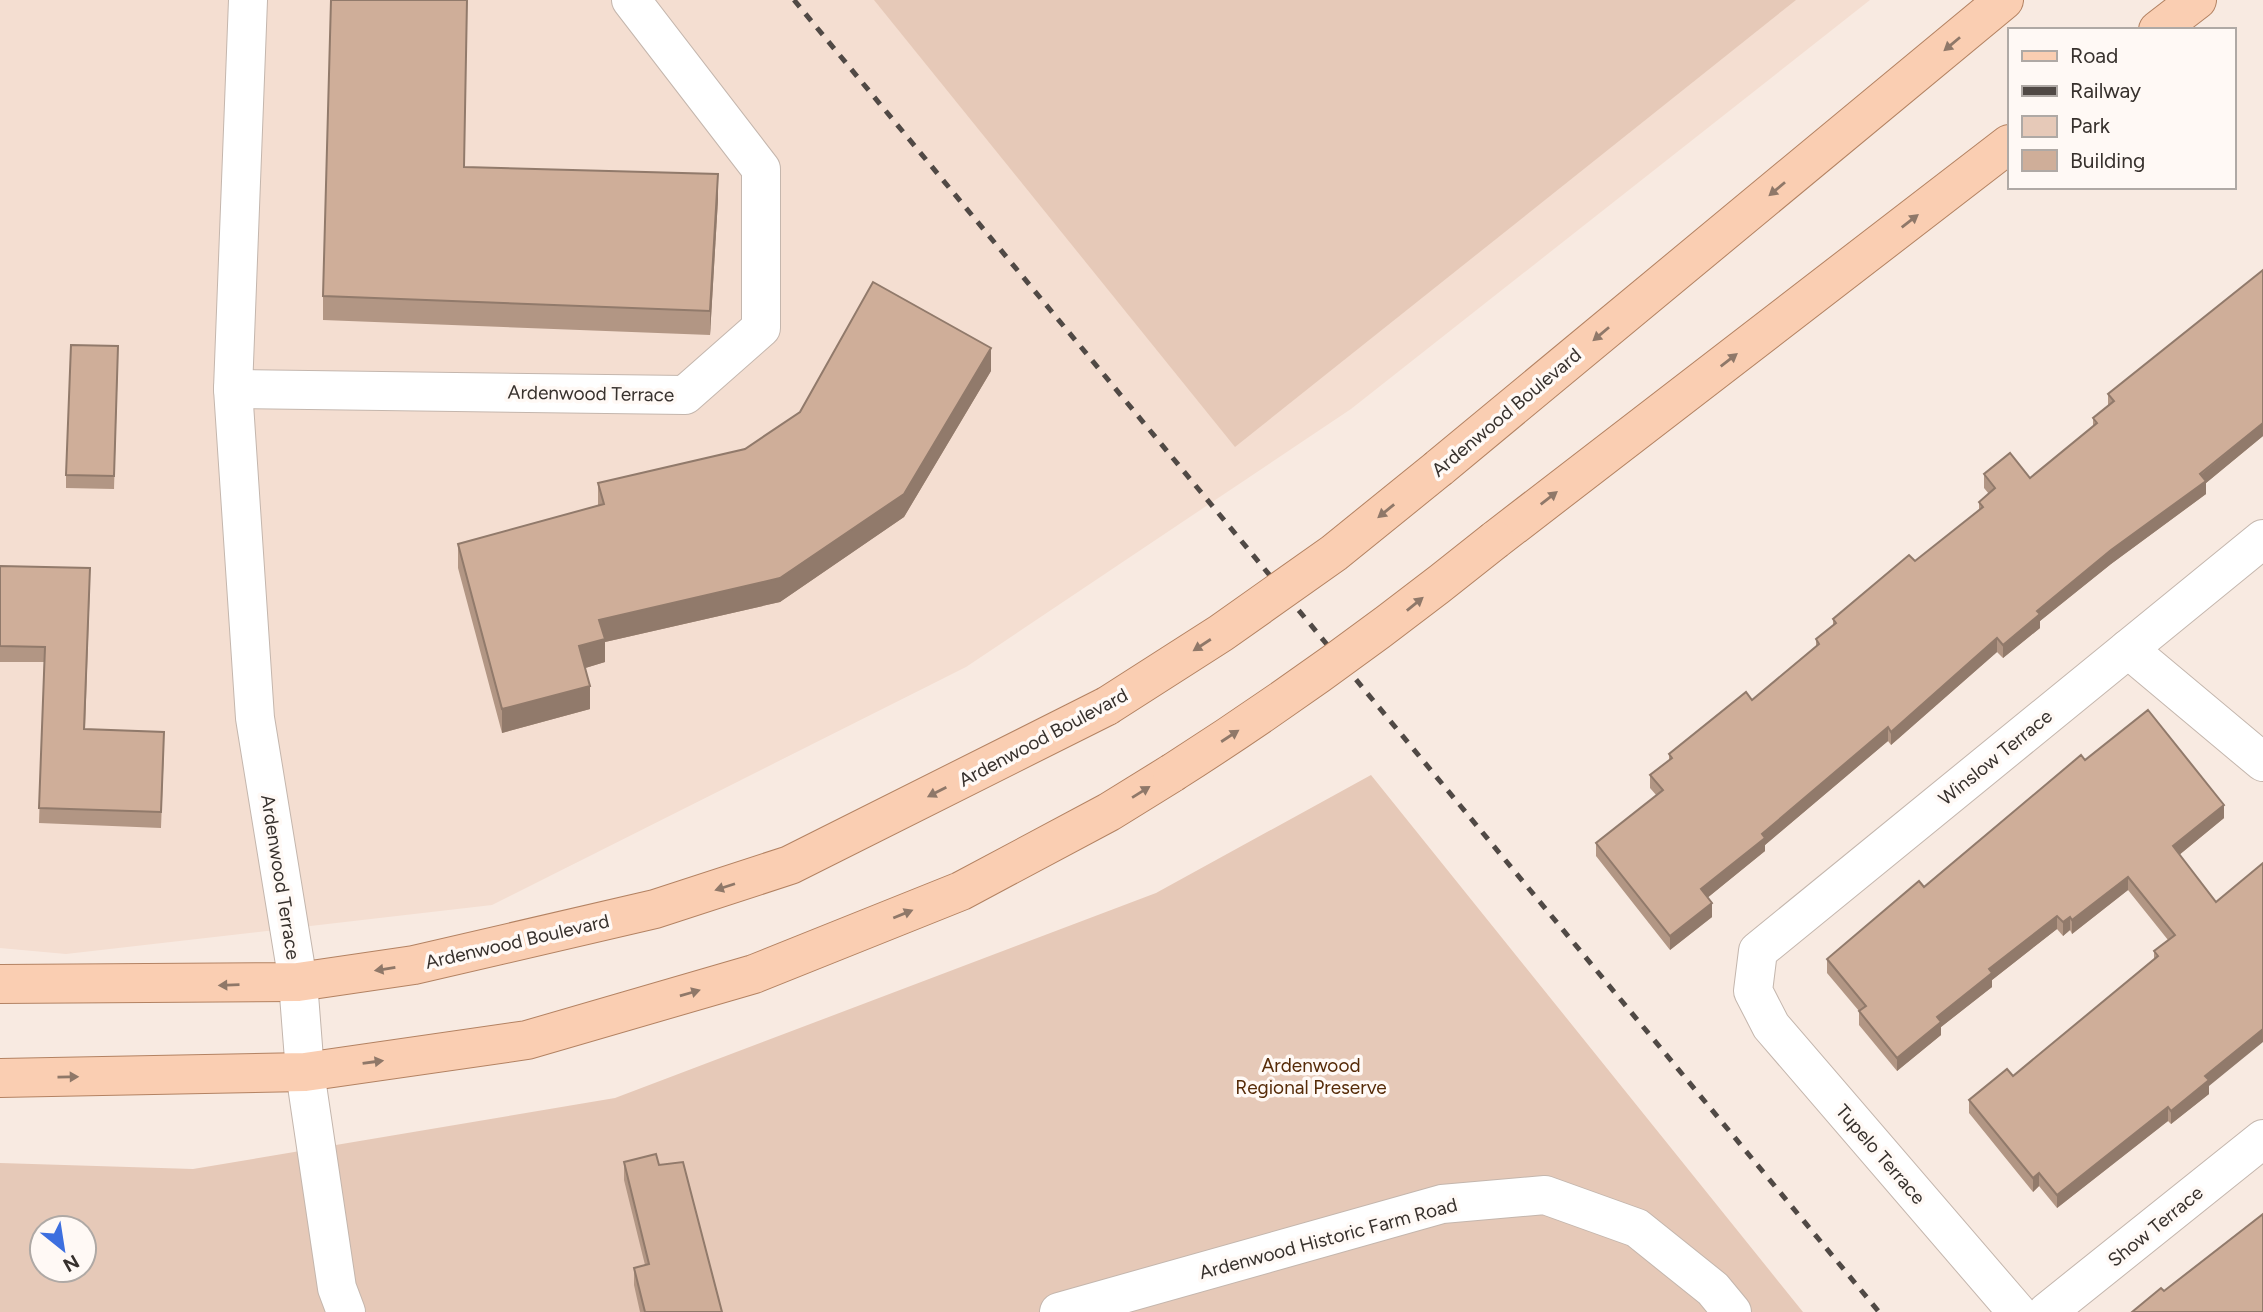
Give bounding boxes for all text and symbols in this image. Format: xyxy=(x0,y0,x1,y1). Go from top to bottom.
legend xyxy=(2008,28,2235,189)
one-way arrow xyxy=(1943,36,1961,51)
text: Road xyxy=(2070,43,2118,68)
text: Railway xyxy=(2070,78,2141,103)
text: Park xyxy=(2070,113,2111,138)
text: Building xyxy=(2070,148,2145,173)
one-way arrow xyxy=(1768,181,1786,196)
one-way arrow xyxy=(1900,213,1918,228)
one-way arrow xyxy=(1593,326,1611,341)
street label: Ardenwood Boulevard xyxy=(1427,343,1586,482)
one-way arrow xyxy=(1720,352,1738,367)
street label: Ardenwood Terrace xyxy=(507,381,675,406)
one-way arrow xyxy=(1540,492,1558,506)
one-way arrow xyxy=(1377,503,1394,518)
one-way arrow xyxy=(1406,598,1424,612)
one-way arrow xyxy=(1193,638,1212,651)
street label: Ardenwood Boulevard xyxy=(955,683,1132,792)
street label: Winslow Terrace xyxy=(1934,705,2057,810)
one-way arrow xyxy=(1220,730,1239,743)
one-way arrow xyxy=(927,786,947,797)
one-way arrow xyxy=(1131,786,1150,799)
street label: Ardenwood Terrace xyxy=(256,793,305,961)
one-way arrow xyxy=(714,882,735,892)
street label: Ardenwood Boulevard xyxy=(423,909,611,974)
one-way arrow xyxy=(893,909,914,920)
one-way arrow xyxy=(374,964,396,975)
one-way arrow xyxy=(218,979,240,990)
one-way arrow xyxy=(679,987,701,998)
park label: Ardenwood Regional Preserve xyxy=(1235,1054,1387,1099)
one-way arrow xyxy=(362,1056,384,1067)
one-way arrow xyxy=(57,1071,79,1083)
street label: Tupelo Terrace xyxy=(1831,1100,1930,1209)
street label: Show Terrace xyxy=(2103,1181,2207,1272)
street label: Ardenwood Historic Farm Road xyxy=(1197,1193,1460,1284)
north arrow xyxy=(28,1214,98,1284)
text: N xyxy=(59,1250,83,1277)

